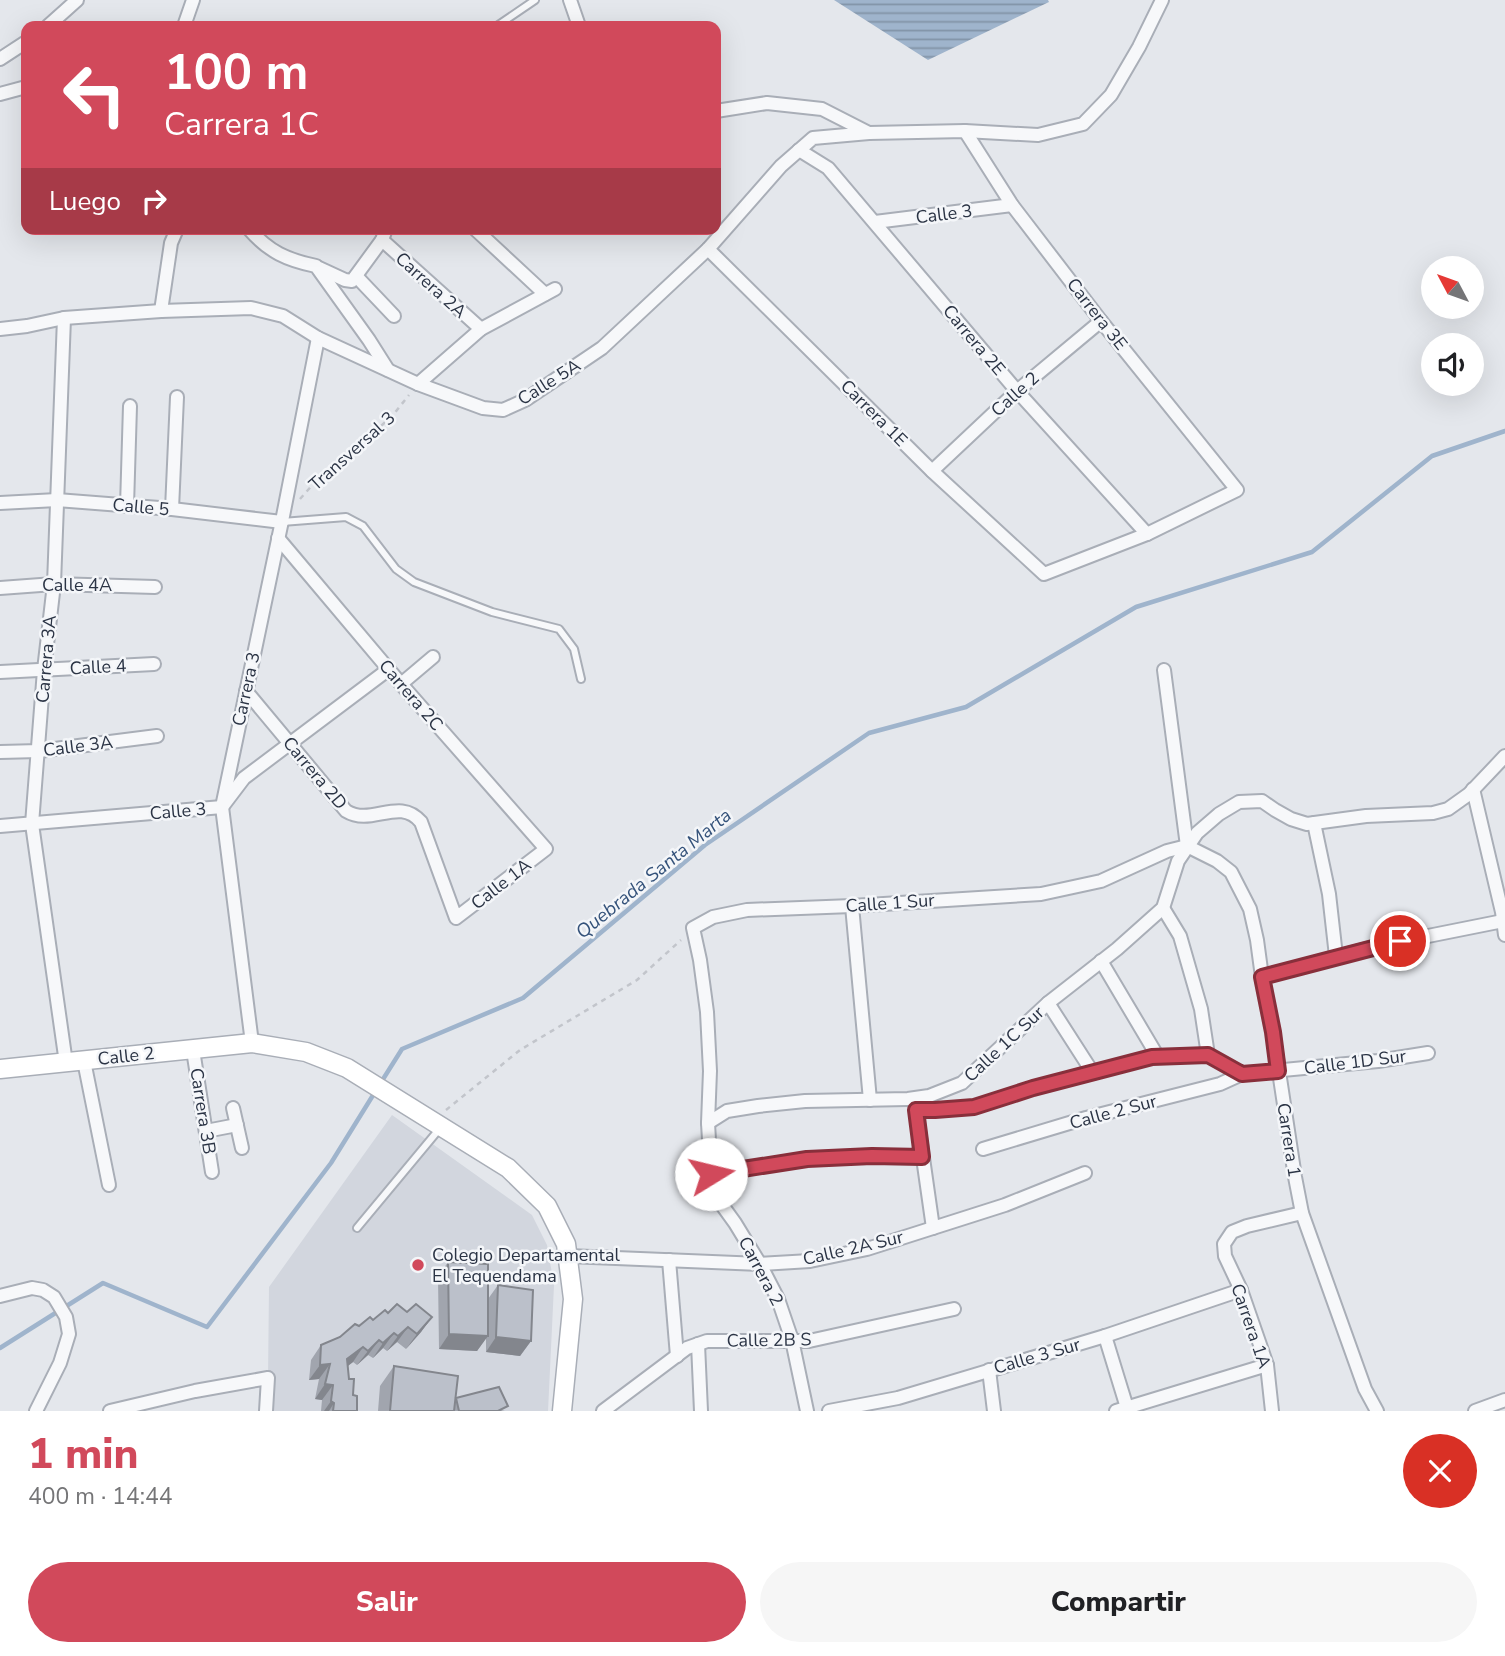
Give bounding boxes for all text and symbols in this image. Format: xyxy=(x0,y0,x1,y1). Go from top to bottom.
text: 100 m xyxy=(164,39,308,106)
icon: left xyxy=(49,49,140,140)
text: Carrera 1C xyxy=(164,103,319,146)
icon: right xyxy=(135,182,173,220)
text: Luego xyxy=(49,184,121,219)
street label: Calle 3 xyxy=(914,199,974,229)
street label: Carrera 2A xyxy=(390,247,472,323)
north arrow xyxy=(1421,256,1484,318)
map controls xyxy=(1421,256,1484,396)
street label: Carrera 3E xyxy=(1061,273,1133,355)
street label: Carrera 2E xyxy=(937,300,1011,380)
button: sound xyxy=(1421,333,1484,396)
street label: Calle 5A xyxy=(513,353,585,411)
street label: Calle 2 xyxy=(986,366,1044,422)
street label: Carrera 1E xyxy=(835,374,913,452)
street label: Transversal 3 xyxy=(304,406,400,496)
street label: Calle 5 xyxy=(112,493,170,521)
street label: Calle 4A xyxy=(42,573,112,597)
street label: Carrera 3A xyxy=(30,614,62,704)
street label: Carrera 3 xyxy=(226,650,266,728)
street label: Calle 4 xyxy=(69,654,127,680)
street label: Carrera 2C xyxy=(373,654,449,736)
street label: Calle 3A xyxy=(42,730,114,762)
street label: Carrera 2D xyxy=(277,731,353,815)
street label: Calle 3 xyxy=(149,797,207,825)
water label: Quebrada Santa Marta xyxy=(570,803,737,945)
street label: Calle 1A xyxy=(466,853,536,915)
street label: Calle 1 Sur xyxy=(845,888,936,918)
pin xyxy=(1370,911,1430,971)
icon: arrive xyxy=(1381,922,1419,960)
street label: Calle 1C Sur xyxy=(959,1000,1050,1087)
street label: Calle 2 xyxy=(96,1041,156,1071)
street label: Calle 1D Sur xyxy=(1303,1044,1408,1080)
street label: Carrera 3B xyxy=(184,1066,222,1156)
street label: Calle 2 Sur xyxy=(1067,1089,1160,1135)
street label: Carrera 1 xyxy=(1271,1101,1307,1179)
position arrow xyxy=(674,1137,748,1211)
street label: Calle 2A Sur xyxy=(800,1225,906,1271)
street label: Carrera 2 xyxy=(733,1232,789,1310)
place label: Colegio Departamental El Tequendama xyxy=(432,1243,620,1288)
marker: Colegio Departamental El Tequendama xyxy=(410,1257,426,1273)
street label: Carrera 1A xyxy=(1225,1280,1277,1372)
street label: Calle 2B S xyxy=(726,1327,812,1353)
street label: Calle 3 Sur xyxy=(991,1332,1084,1380)
text: 1 min xyxy=(28,1426,138,1483)
button: close xyxy=(1403,1434,1477,1508)
text: 400 m · 14:44 xyxy=(28,1481,173,1512)
button: Salir xyxy=(28,1562,746,1642)
button: Compartir xyxy=(760,1562,1477,1642)

